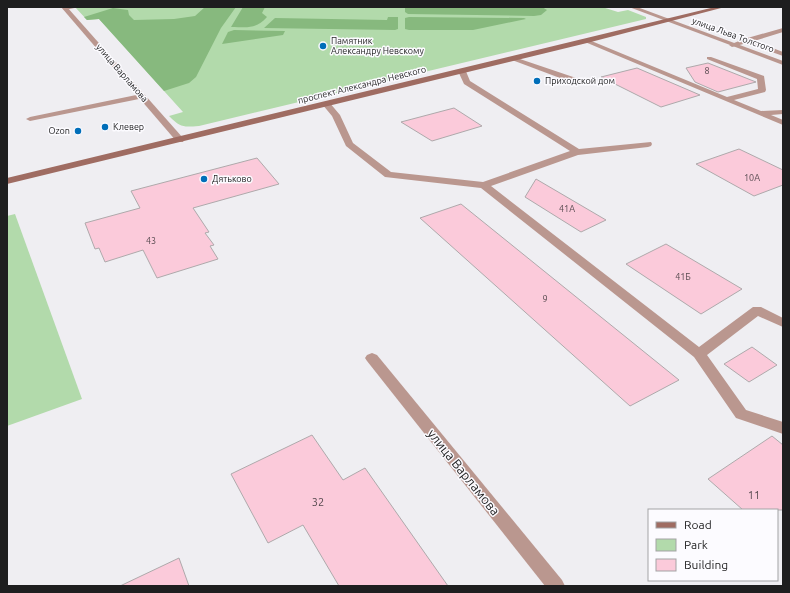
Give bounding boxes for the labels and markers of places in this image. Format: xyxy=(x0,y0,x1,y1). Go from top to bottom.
place label: Памятник Александру Невскому xyxy=(331,36,424,56)
marker: Памятник Александру Невскому xyxy=(318,41,328,51)
marker: Приходской дом xyxy=(532,76,542,86)
place label: Приходской дом xyxy=(545,76,615,86)
marker: Клевер xyxy=(100,122,110,132)
place label: Клевер xyxy=(113,122,144,132)
place label: Ozon xyxy=(49,126,70,136)
marker: Ozon xyxy=(73,126,83,136)
marker: Дятьково xyxy=(199,174,209,184)
place label: Дятьково xyxy=(212,174,252,184)

